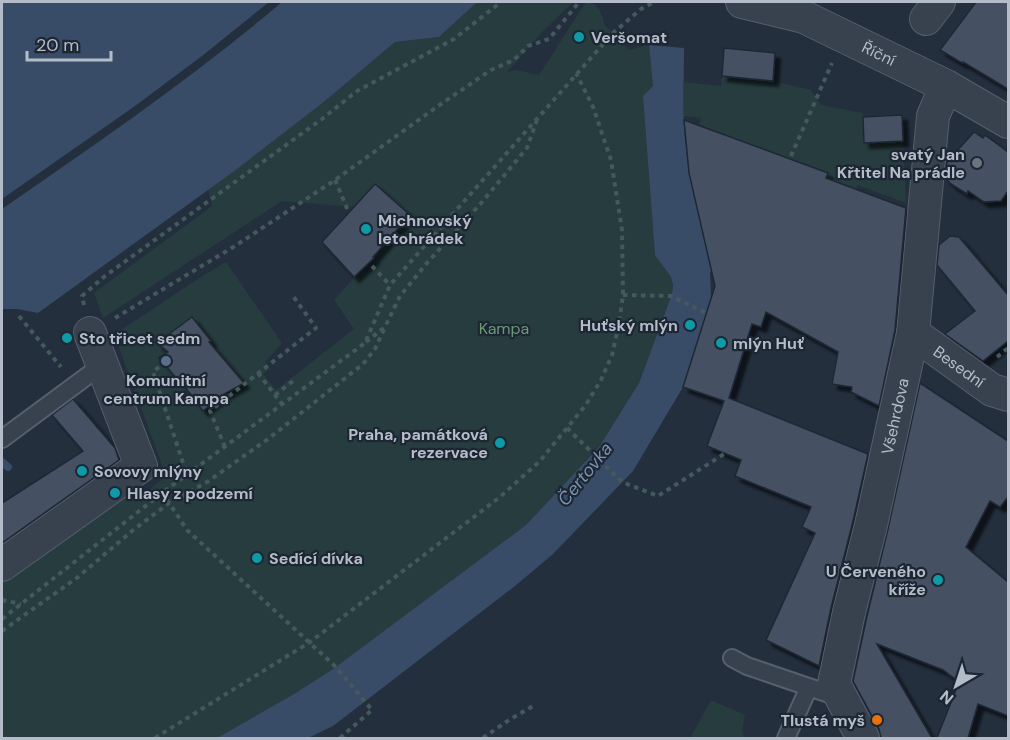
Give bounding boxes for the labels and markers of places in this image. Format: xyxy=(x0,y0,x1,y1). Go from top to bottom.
place label: Veršomat xyxy=(591,27,667,48)
marker: Veršomat xyxy=(572,30,586,44)
place label: svatý Jan Křtitel Na prádle xyxy=(837,144,965,183)
marker: svatý Jan Křtitel Na prádle xyxy=(970,156,984,170)
place label: Michnovský letohrádek xyxy=(378,210,472,249)
marker: Michnovský letohrádek xyxy=(359,222,373,236)
place label: Huťský mlýn xyxy=(580,315,678,336)
marker: Huťský mlýn xyxy=(683,318,697,332)
place label: Sto třicet sedm xyxy=(79,328,200,349)
marker: Sto třicet sedm xyxy=(60,331,74,345)
place label: mlýn Huť xyxy=(733,333,804,354)
marker: mlýn Huť xyxy=(714,336,728,350)
marker: Komunitní centrum Kampa xyxy=(159,354,173,368)
place label: Komunitní centrum Kampa xyxy=(103,370,229,409)
place label: Praha, památková rezervace xyxy=(348,424,488,463)
marker: Praha, památková rezervace xyxy=(493,436,507,450)
place label: Sovovy mlýny xyxy=(94,461,202,482)
marker: Sovovy mlýny xyxy=(75,464,89,478)
place label: Hlasy z podzemí xyxy=(127,483,253,504)
marker: Hlasy z podzemí xyxy=(108,486,122,500)
place label: Sedící dívka xyxy=(269,548,363,569)
marker: Sedící dívka xyxy=(250,551,264,565)
place label: U Červeného kříže xyxy=(826,561,926,600)
marker: U Červeného kříže xyxy=(931,573,945,587)
place label: Tlustá myš xyxy=(780,710,865,731)
marker: Tlustá myš xyxy=(870,713,884,727)

